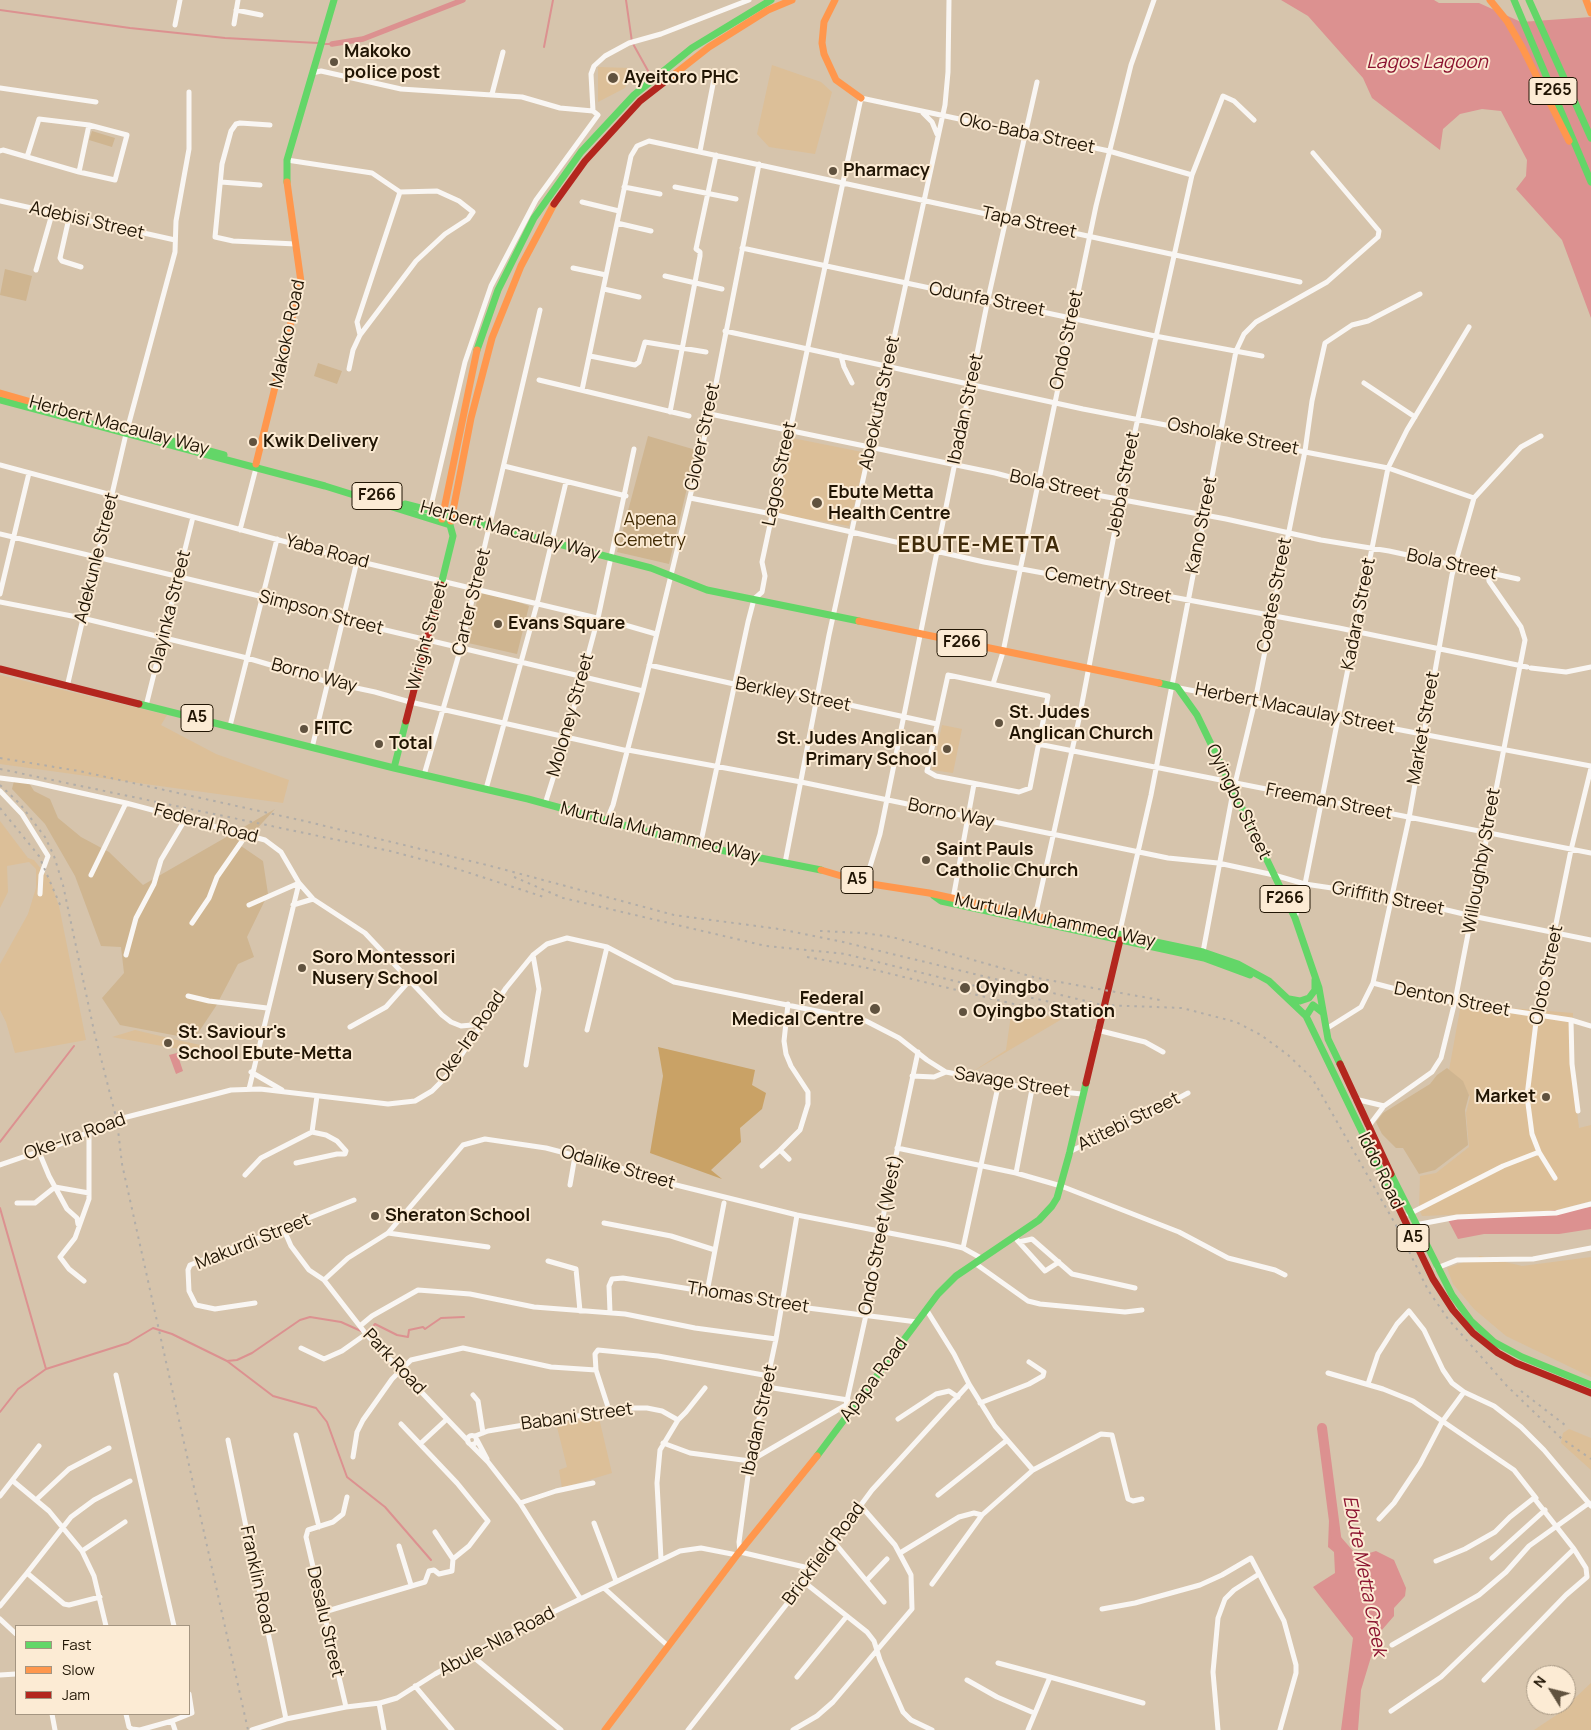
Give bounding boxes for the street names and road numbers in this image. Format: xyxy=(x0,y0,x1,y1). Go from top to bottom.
road number: F265 xyxy=(1529,78,1577,104)
street label: Oko-Baba Street xyxy=(957,109,1097,159)
street label: Adebisi Street xyxy=(27,197,147,245)
street label: Tapa Street xyxy=(980,202,1078,244)
street label: Makoko Road xyxy=(266,278,310,390)
street label: Odunfa Street xyxy=(927,278,1047,322)
street label: Ondo Street xyxy=(1046,288,1088,392)
street label: Abeokuta Street xyxy=(855,334,905,472)
street label: Ibadan Street xyxy=(944,352,988,466)
street label: Glover Street xyxy=(681,381,725,493)
street label: Herbert Macaulay Way xyxy=(27,392,211,460)
street label: Osholake Street xyxy=(1165,414,1301,460)
street label: Lagos Street xyxy=(758,420,802,528)
street label: Jebba Street xyxy=(1103,430,1145,538)
street label: Bola Street xyxy=(1008,466,1102,506)
street label: Kano Street xyxy=(1182,475,1222,575)
road number: F266 xyxy=(352,482,402,510)
street label: Adekunle Street xyxy=(70,490,124,626)
street label: Herbert Macaulay Way xyxy=(418,497,602,565)
street label: Yaba Road xyxy=(283,531,371,573)
street label: Coates Street xyxy=(1253,536,1297,654)
street label: Bola Street xyxy=(1405,545,1499,585)
street label: Carter Street xyxy=(448,546,496,658)
street label: Olayinka Street xyxy=(144,548,196,676)
street label: Kadara Street xyxy=(1338,556,1380,672)
street label: Cemetry Street xyxy=(1043,563,1173,609)
street label: Wright Street xyxy=(403,579,453,693)
street label: Simpson Street xyxy=(256,586,386,640)
road number: F266 xyxy=(937,630,987,656)
street label: Moloney Street xyxy=(543,651,599,779)
street label: Borno Way xyxy=(269,654,359,698)
street label: Market Street xyxy=(1403,670,1445,786)
street label: Berkley Street xyxy=(733,673,853,717)
street label: Herbert Macaulay Street xyxy=(1193,679,1397,739)
road number: A5 xyxy=(181,704,213,731)
street label: Oyingbo Street xyxy=(1201,741,1275,863)
street label: Freeman Street xyxy=(1264,779,1394,825)
street label: Willoughby Street xyxy=(1459,786,1505,936)
street label: Borno Way xyxy=(906,794,996,834)
street label: Murtula Muhammed Way xyxy=(558,798,762,868)
street label: Federal Road xyxy=(151,800,261,848)
road number: A5 xyxy=(841,866,873,894)
street label: Griffith Street xyxy=(1330,878,1446,920)
road number: F266 xyxy=(1260,886,1310,912)
street label: Murtula Muhammed Way xyxy=(953,889,1157,953)
street label: Oloto Street xyxy=(1526,923,1568,1027)
street label: Denton Street xyxy=(1392,978,1512,1022)
street label: Oke-Ira Road xyxy=(432,987,510,1087)
street label: Savage Street xyxy=(953,1063,1071,1103)
street label: Atitebi Street xyxy=(1074,1088,1184,1156)
street label: Oke-Ira Road xyxy=(21,1109,129,1165)
street label: Iddo Road xyxy=(1352,1129,1408,1213)
street label: Odalike Street xyxy=(558,1141,678,1195)
street label: Ondo Street (West) xyxy=(855,1153,907,1317)
street label: Makurdi Street xyxy=(192,1209,314,1275)
road number: A5 xyxy=(1397,1224,1429,1252)
street label: Thomas Street xyxy=(685,1278,811,1318)
street label: Park Road xyxy=(358,1325,430,1399)
street label: Apapa Road xyxy=(836,1334,912,1426)
street label: Ibadan Street xyxy=(738,1363,782,1477)
street label: Babani Street xyxy=(520,1398,634,1436)
street label: Brickfield Road xyxy=(778,1498,870,1610)
street label: Franklin Road xyxy=(235,1524,279,1636)
street label: Desalu Street xyxy=(302,1564,348,1680)
street label: Abule-Nla Road xyxy=(436,1602,558,1682)

